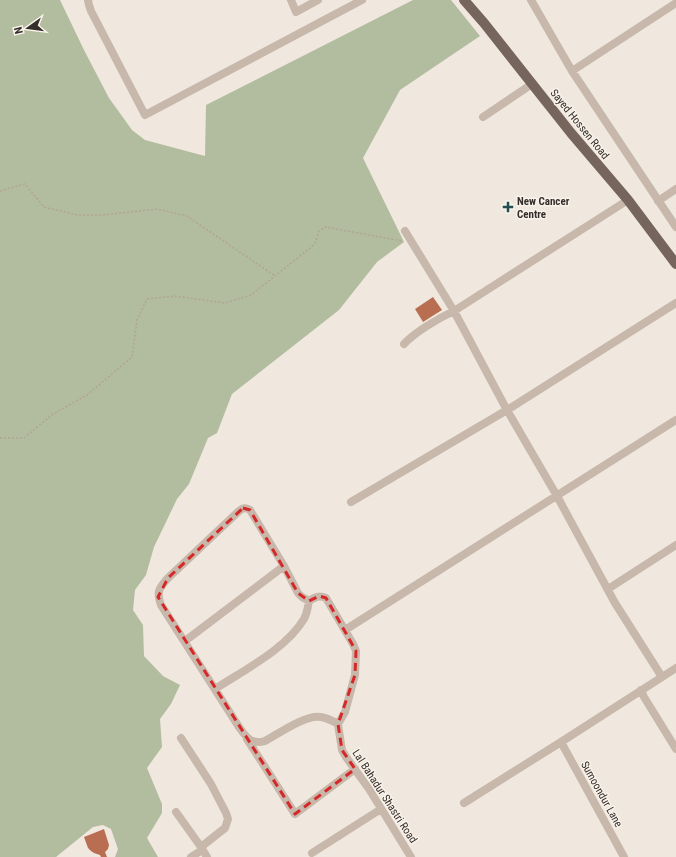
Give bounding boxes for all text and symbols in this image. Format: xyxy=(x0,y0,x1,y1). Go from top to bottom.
north arrow xyxy=(8,8,48,48)
text: N xyxy=(12,25,26,35)
street label: Sayed Hossen Road xyxy=(547,87,612,162)
place label: New Cancer Centre xyxy=(517,195,570,221)
marker: New Cancer Centre xyxy=(502,201,514,213)
street label: Lal Bahadur Shastri Road xyxy=(349,747,420,846)
street label: Sumoondur Lane xyxy=(578,759,625,829)

